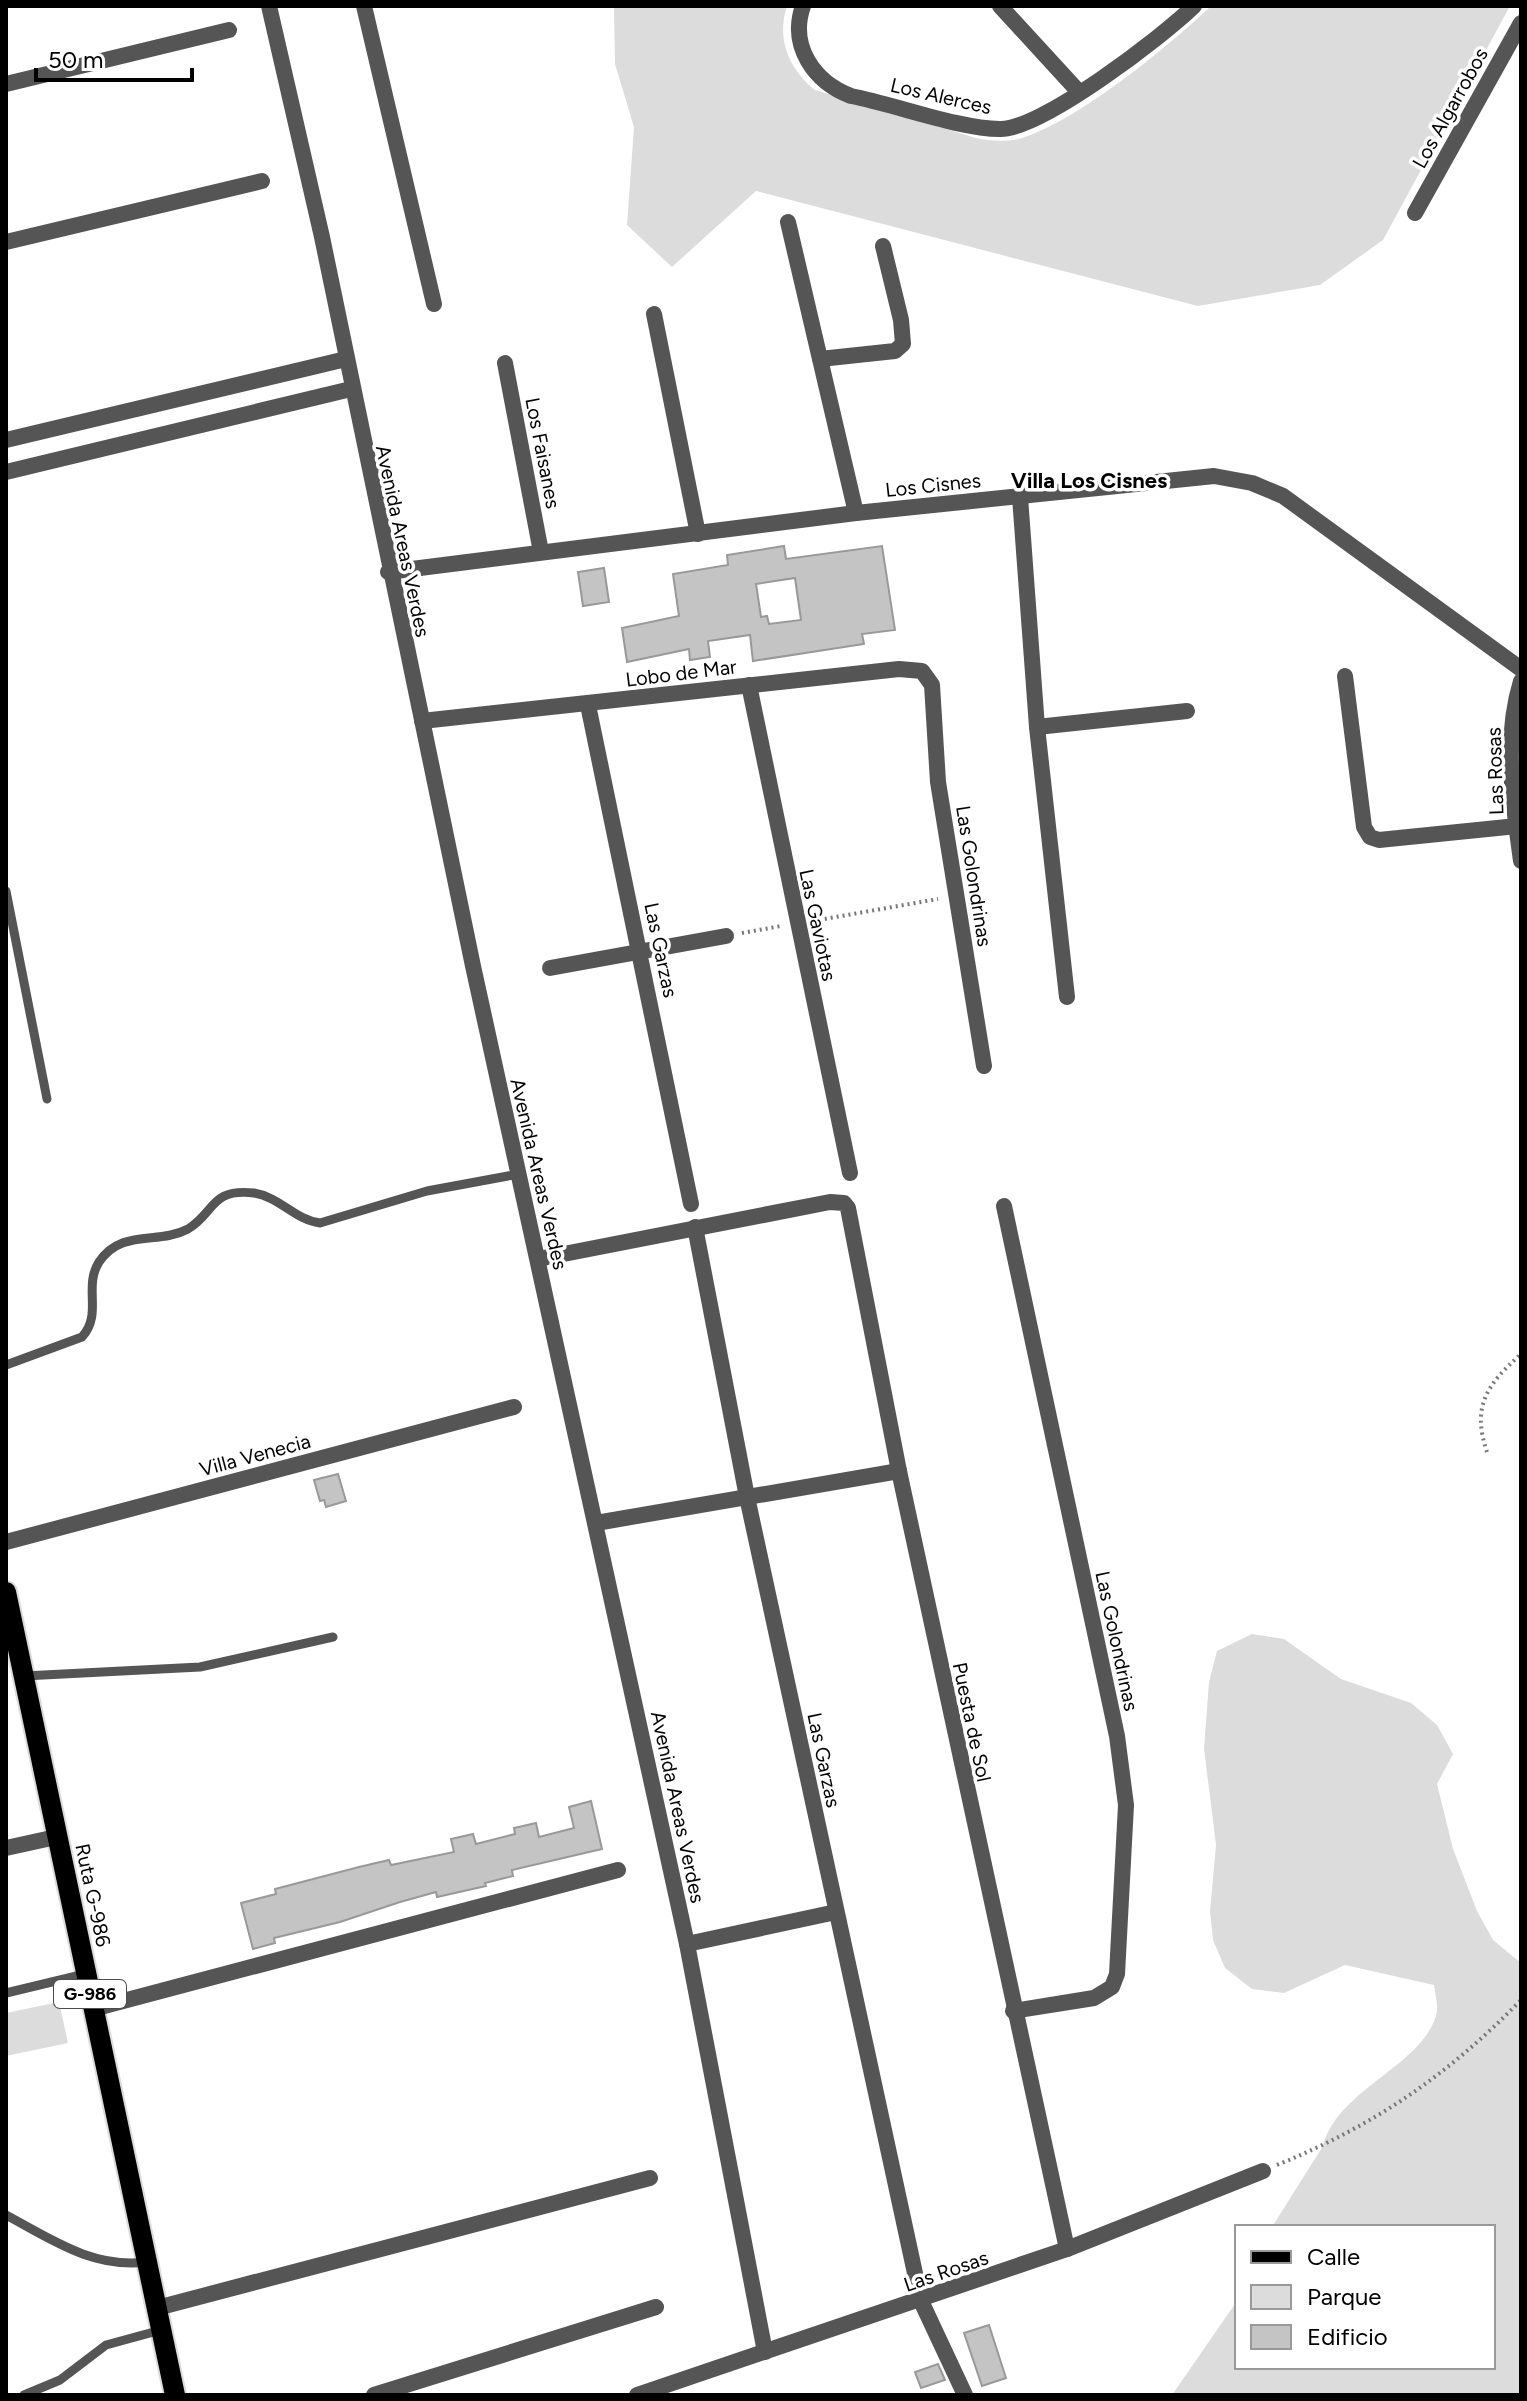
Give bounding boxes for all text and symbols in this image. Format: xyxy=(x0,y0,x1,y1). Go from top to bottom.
scale bar xyxy=(36,32,192,82)
street label: Los Algarrobos xyxy=(1407,44,1493,172)
text: 50 m xyxy=(48,45,104,74)
street label: Los Alerces xyxy=(888,73,994,119)
street label: Los Faisanes xyxy=(520,395,566,511)
street label: Avenida Areas Verdes xyxy=(371,443,435,639)
district label: Villa Los Cisnes xyxy=(1011,467,1167,494)
street label: Los Cisnes xyxy=(884,468,982,502)
street label: Lobo de Mar xyxy=(624,654,738,692)
street label: Las Rosas xyxy=(1481,727,1509,815)
street label: Las Golondrinas xyxy=(951,804,997,948)
street label: Las Gaviotas xyxy=(794,867,842,983)
street label: Las Garzas xyxy=(639,900,683,1000)
street label: Avenida Areas Verdes xyxy=(505,1076,573,1272)
street label: Villa Venecia xyxy=(197,1429,313,1481)
street label: Las Golondrinas xyxy=(1090,1569,1144,1713)
street label: Puesta de Sol xyxy=(948,1660,996,1784)
street label: Avenida Areas Verdes xyxy=(646,1709,710,1905)
street label: Las Garzas xyxy=(802,1710,846,1810)
street label: Ruta G-986 xyxy=(70,1841,116,1949)
road number: G-986 xyxy=(54,1980,126,2008)
legend xyxy=(1235,2225,1495,2369)
text: Calle xyxy=(1307,2242,1360,2271)
street label: Las Rosas xyxy=(901,2245,991,2297)
text: Parque xyxy=(1307,2282,1381,2311)
text: Edificio xyxy=(1307,2322,1388,2351)

